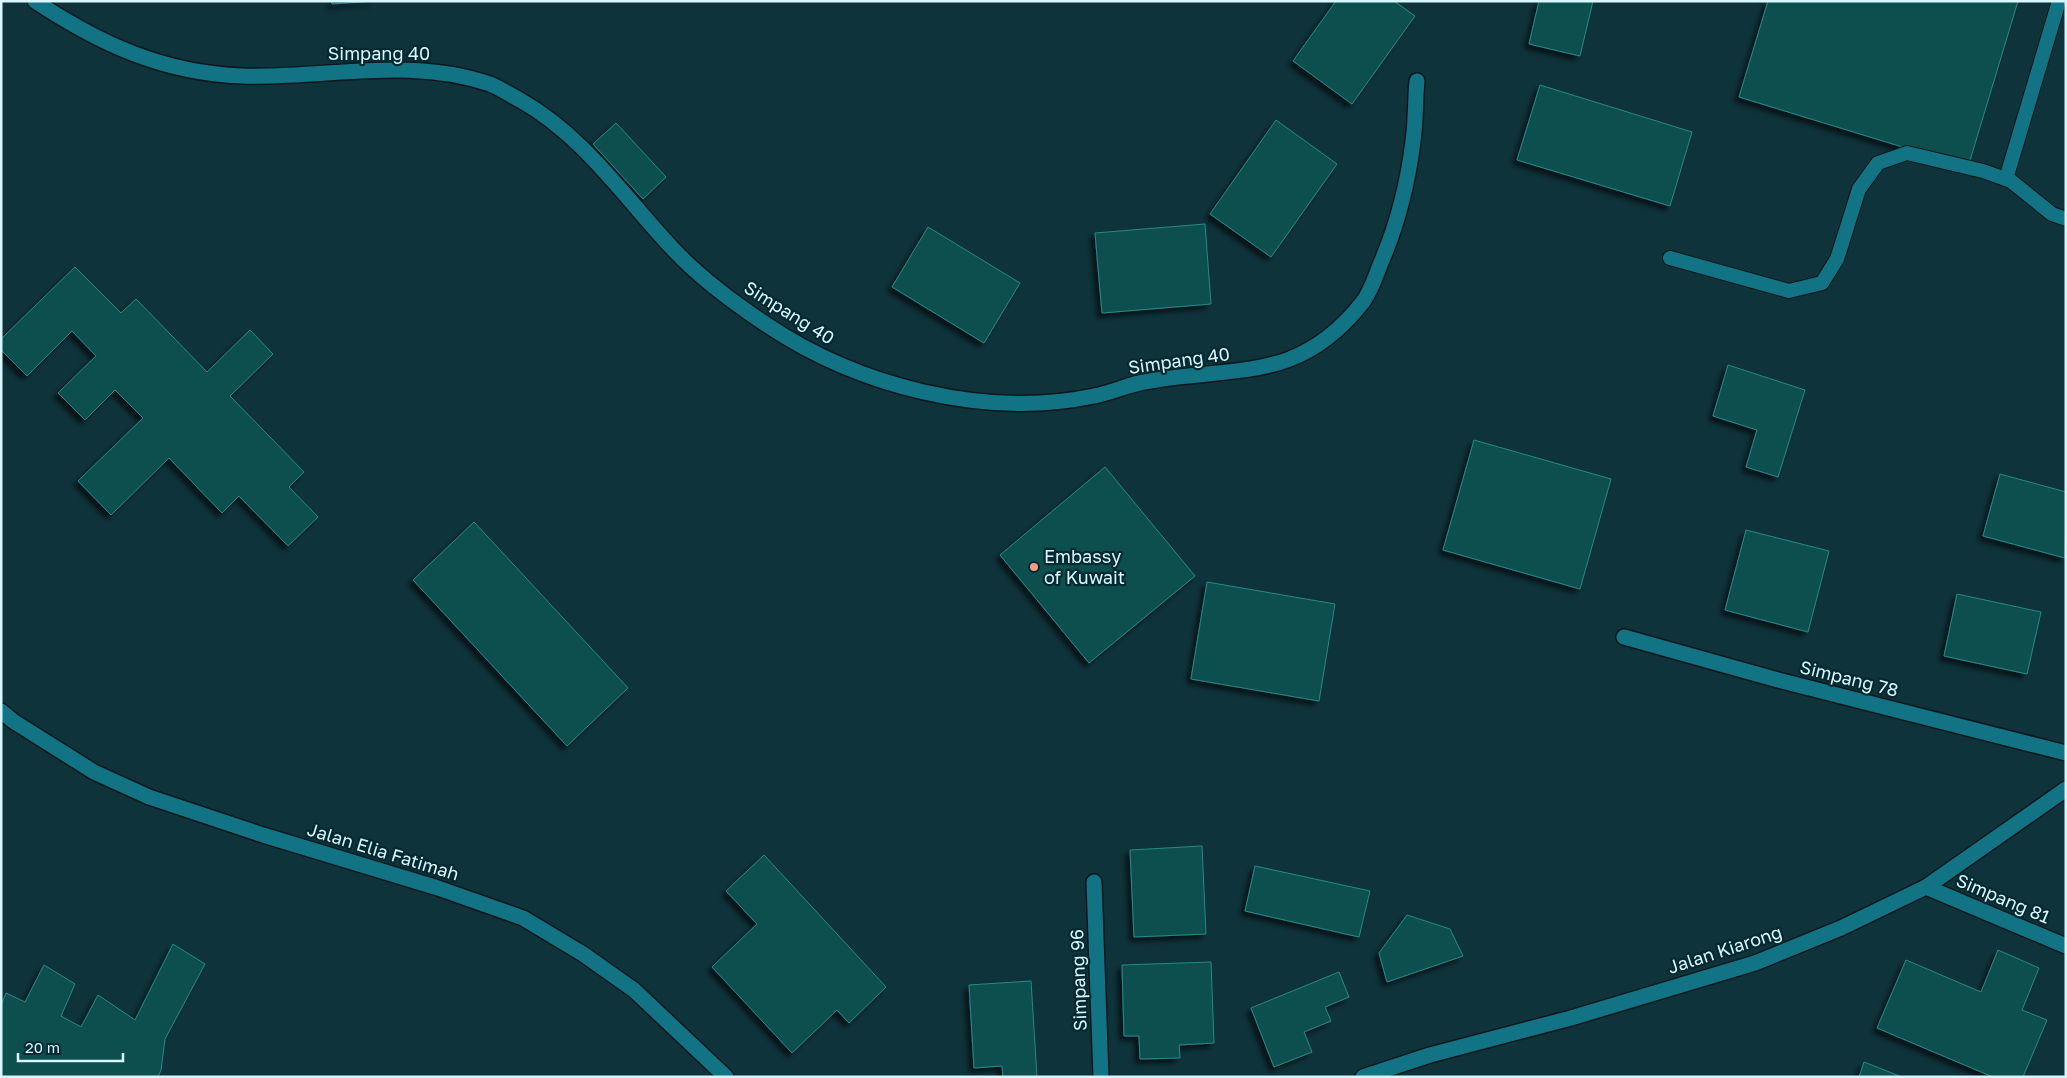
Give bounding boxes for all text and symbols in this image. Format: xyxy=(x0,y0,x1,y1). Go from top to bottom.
street label: Simpang 40 xyxy=(328,42,430,64)
street label: Simpang 40 xyxy=(740,276,839,349)
street label: Simpang 40 xyxy=(1127,342,1231,378)
place label: Embassy of Kuwait xyxy=(1044,545,1125,588)
marker: Embassy of Kuwait xyxy=(1028,561,1040,573)
street label: Simpang 78 xyxy=(1798,655,1901,701)
street label: Jalan Elia Fatimah xyxy=(305,818,462,885)
street label: Simpang 81 xyxy=(1953,868,2054,928)
street label: Jalan Kiarong xyxy=(1665,920,1785,978)
street label: Simpang 96 xyxy=(1065,929,1091,1031)
scale bar xyxy=(18,1030,122,1062)
text: 20 m xyxy=(25,1038,60,1056)

